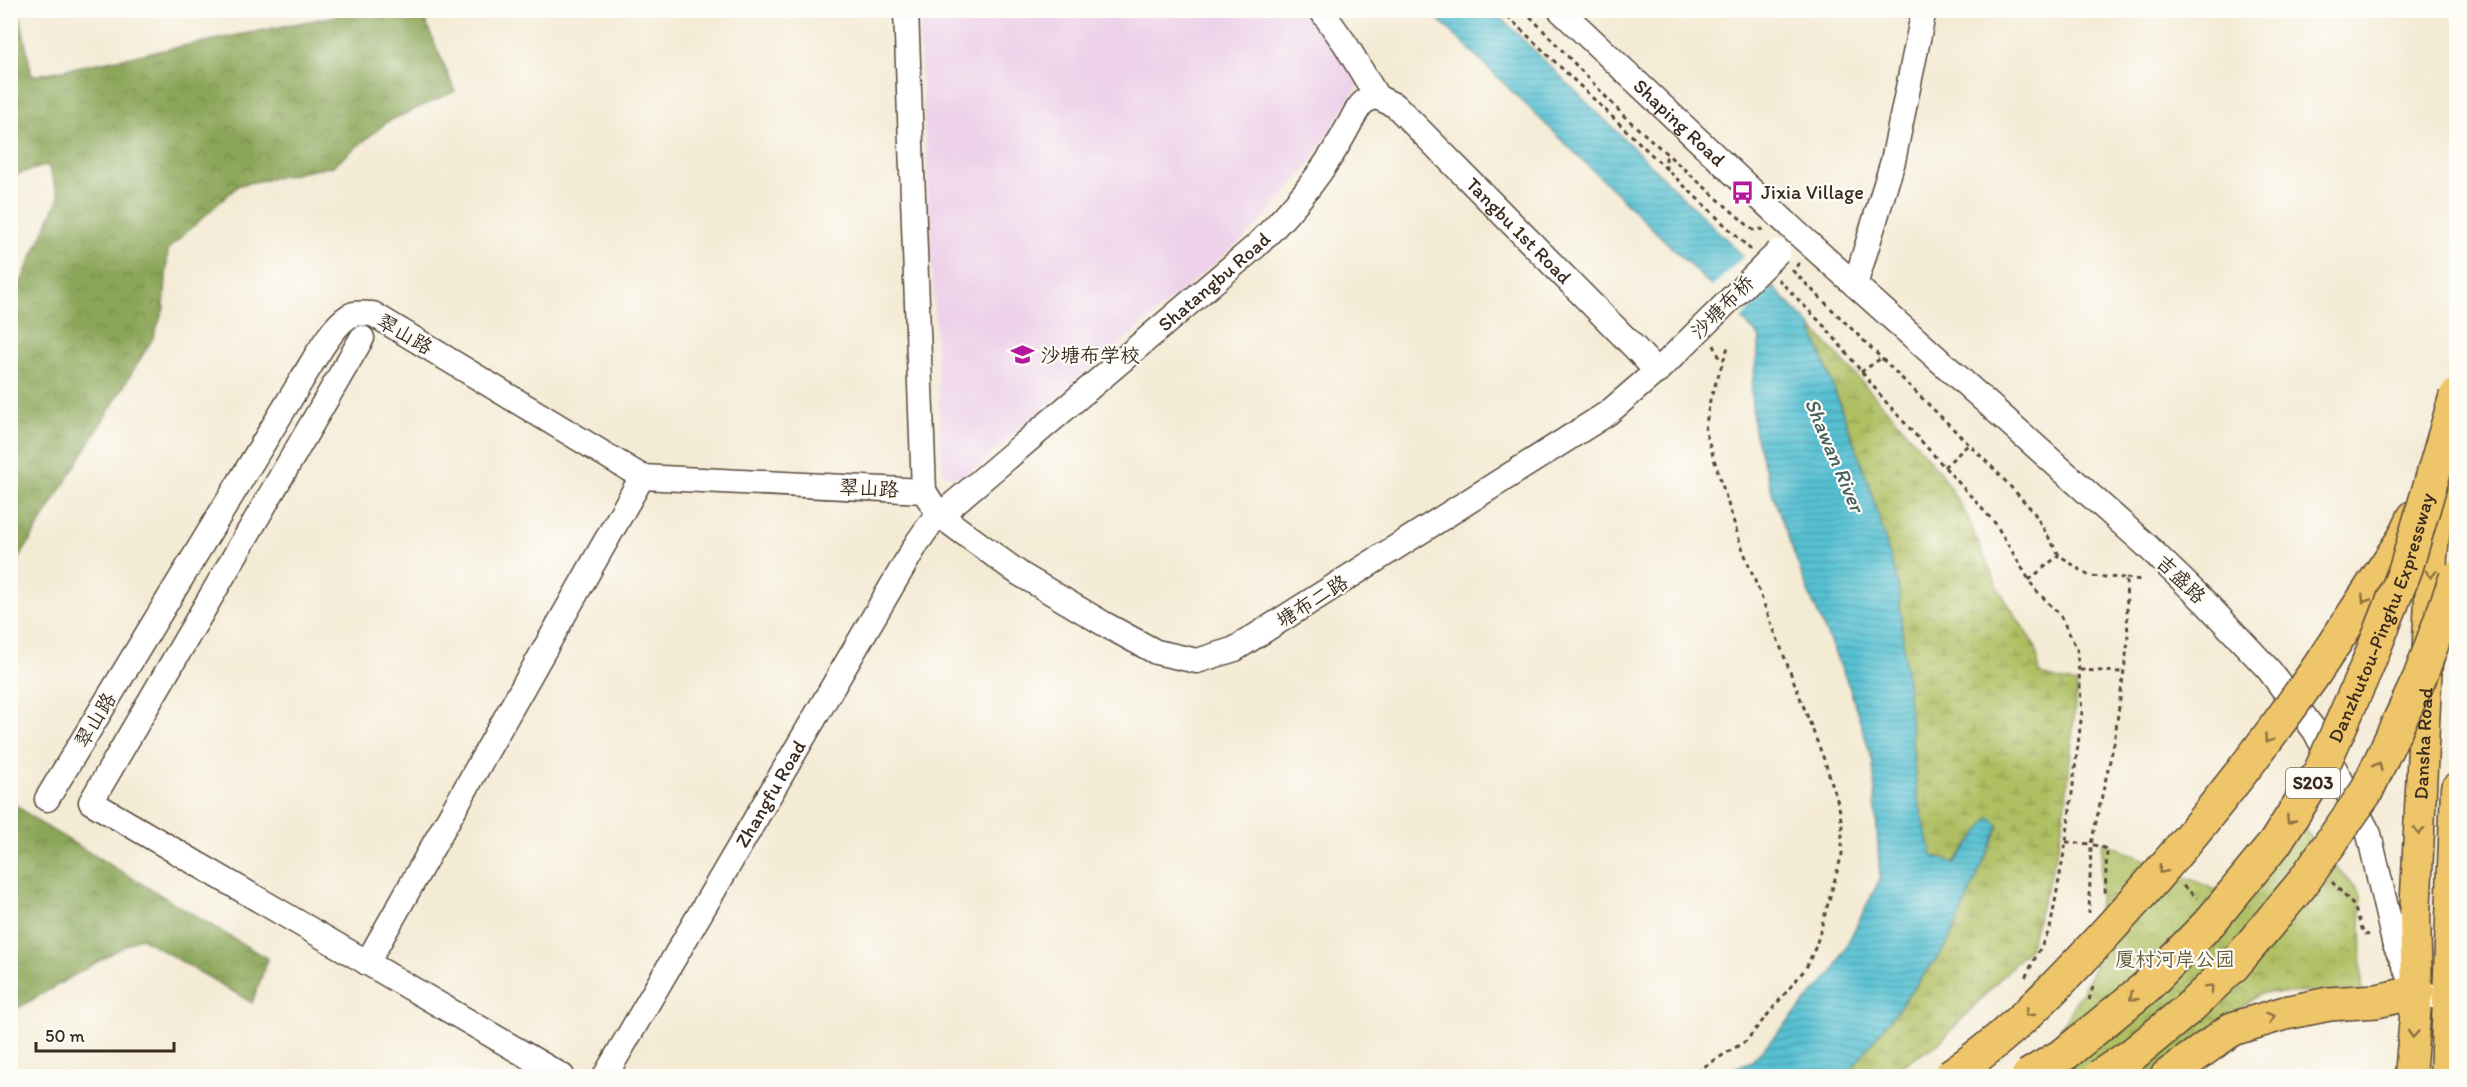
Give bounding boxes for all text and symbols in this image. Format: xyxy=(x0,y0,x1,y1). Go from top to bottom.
street label: Shaping Road xyxy=(1629,74,1730,171)
street label: Tangbu 1st Road xyxy=(1461,172,1577,289)
bus stop icon: Jixia Village xyxy=(1730,179,1756,205)
place label: Jixia Village xyxy=(1761,180,1864,204)
street label: Shatangbu Road xyxy=(1153,227,1275,336)
street label: 沙塘布桥 xyxy=(1685,270,1759,344)
street label: 翠山路 xyxy=(373,309,438,360)
school or university icon: 沙塘布学校 xyxy=(1009,342,1035,368)
place label: 沙塘布学校 xyxy=(1040,343,1140,367)
water label: Shawan River xyxy=(1800,394,1871,517)
street label: 翠山路 xyxy=(838,474,901,502)
street label: Danzhutou-Pinghu Expressway xyxy=(2323,489,2439,746)
street label: 吉盛路 xyxy=(2151,550,2212,609)
street label: 塘布二路 xyxy=(1272,569,1353,632)
one-way arrow xyxy=(2425,569,2438,578)
one-way arrow xyxy=(2360,593,2372,603)
street label: 翠山路 xyxy=(69,687,121,752)
street label: Dansha Road xyxy=(2409,687,2438,800)
one-way arrow xyxy=(2264,732,2275,743)
street label: Zhangfu Road xyxy=(730,736,811,852)
one-way arrow xyxy=(2371,761,2383,772)
road number: S203 xyxy=(2286,768,2340,798)
one-way arrow xyxy=(2285,814,2297,824)
one-way arrow xyxy=(2413,827,2426,836)
one-way arrow xyxy=(2158,863,2169,874)
park label: 厦村河岸公园 xyxy=(2115,947,2235,971)
one-way arrow xyxy=(2203,984,2214,995)
one-way arrow xyxy=(2129,990,2140,1001)
one-way arrow xyxy=(2025,1005,2036,1016)
one-way arrow xyxy=(2265,1012,2276,1024)
scale bar xyxy=(36,1015,174,1053)
text: 50 m xyxy=(45,1025,85,1047)
one-way arrow xyxy=(2407,1030,2420,1039)

